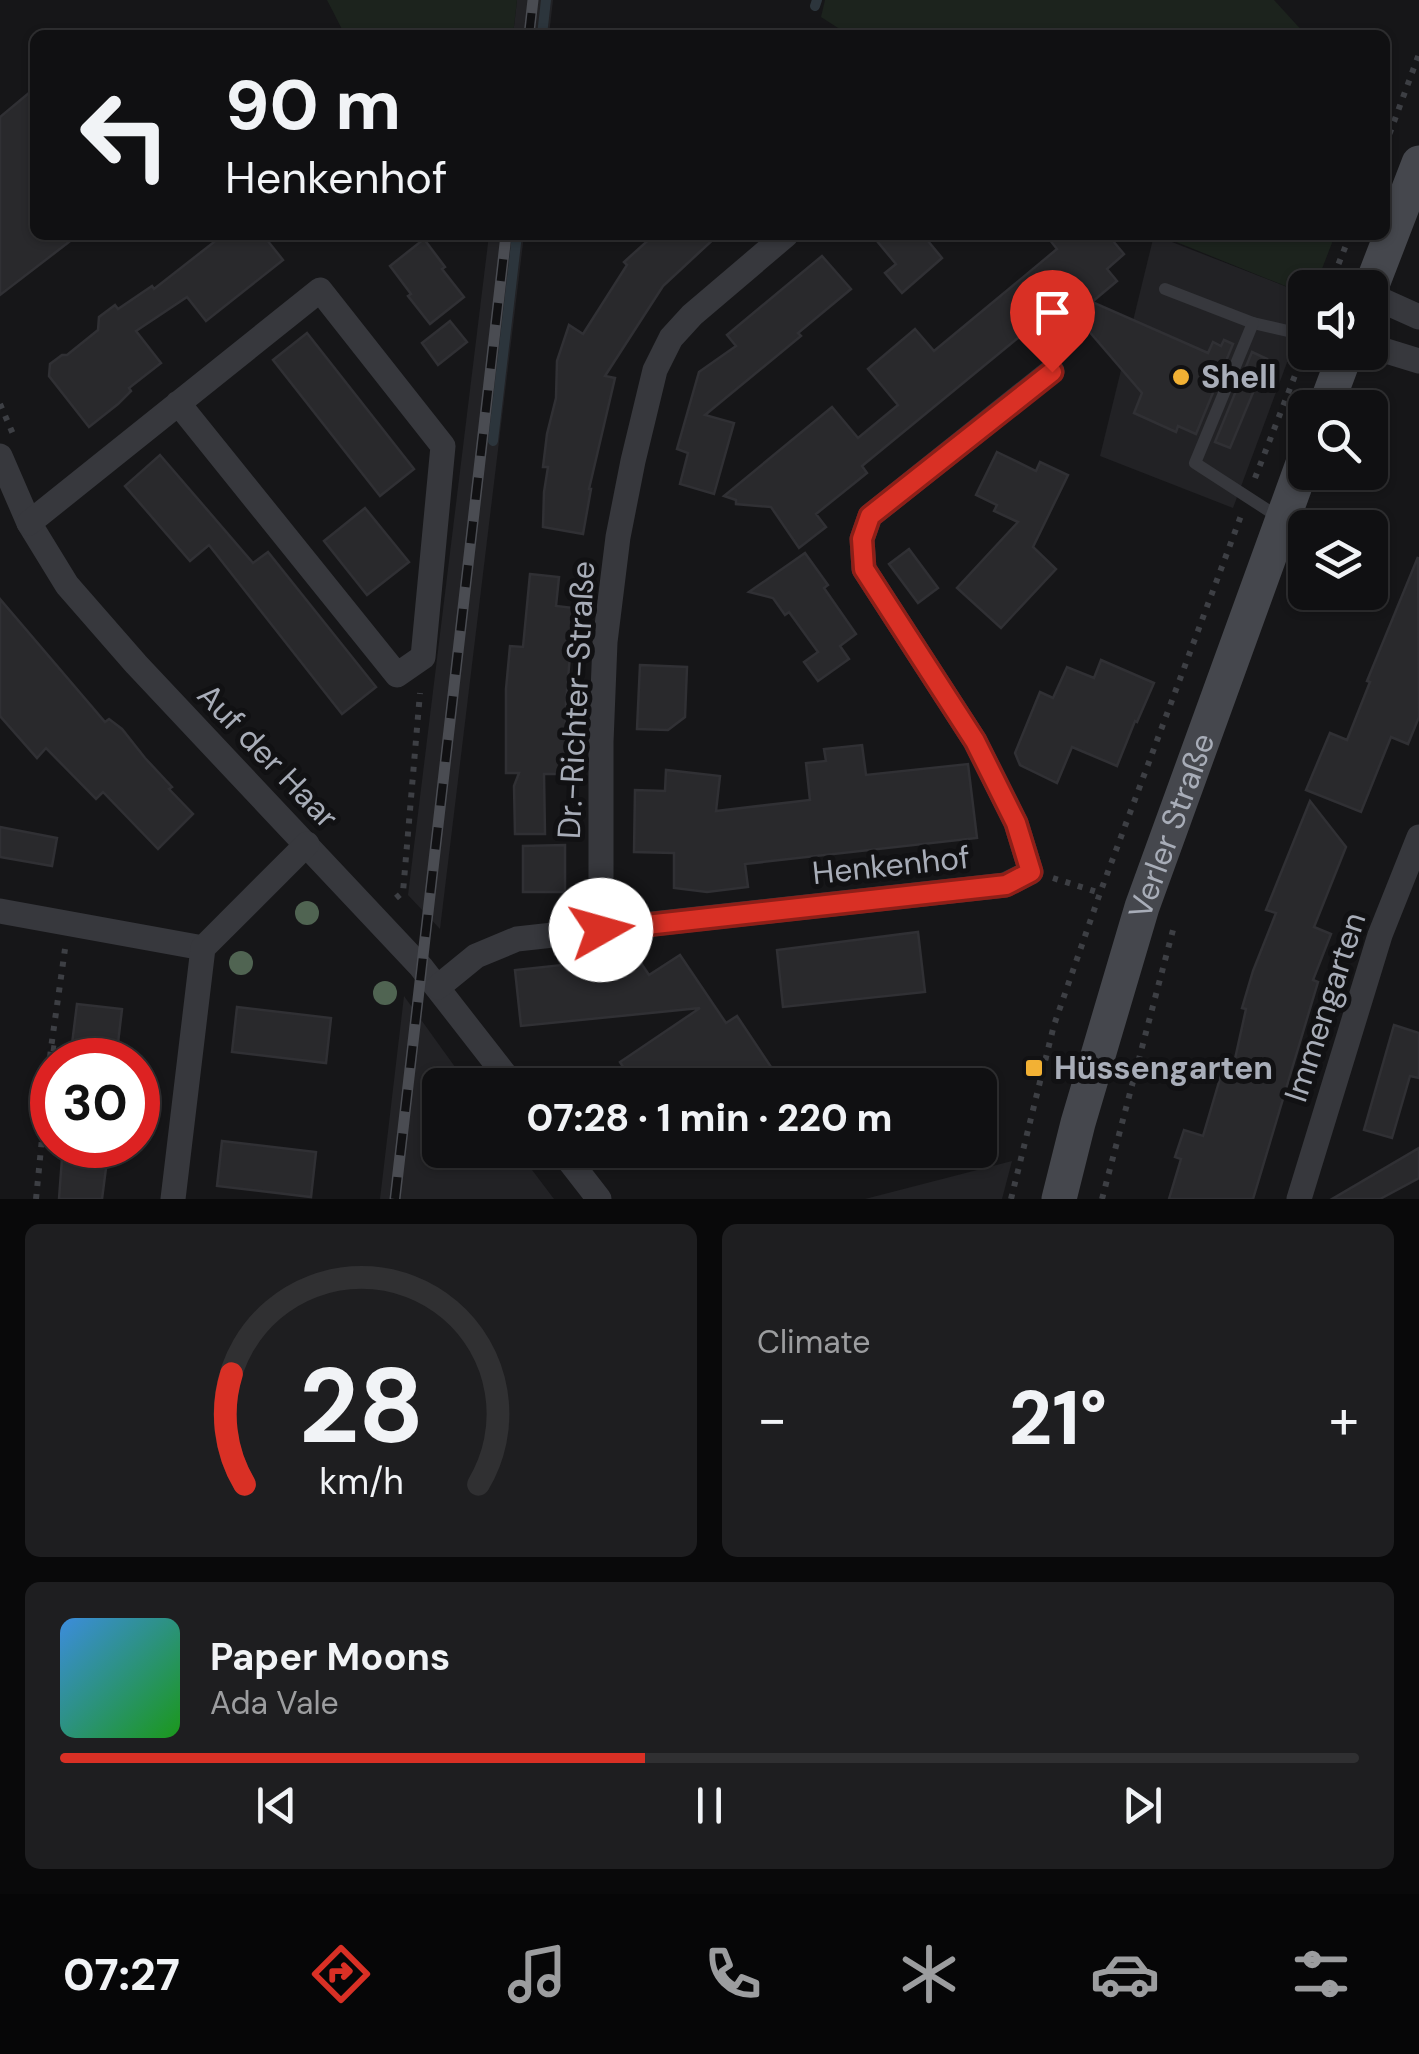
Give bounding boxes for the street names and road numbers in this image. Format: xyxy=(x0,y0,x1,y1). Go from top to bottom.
street label: Dr.-Richter-Straße xyxy=(548,560,604,840)
street label: Auf der Haar xyxy=(188,675,348,837)
street label: Verler Straße xyxy=(1119,727,1224,923)
street label: Henkenhof xyxy=(810,836,972,894)
street label: Immengarten xyxy=(1275,907,1375,1107)

